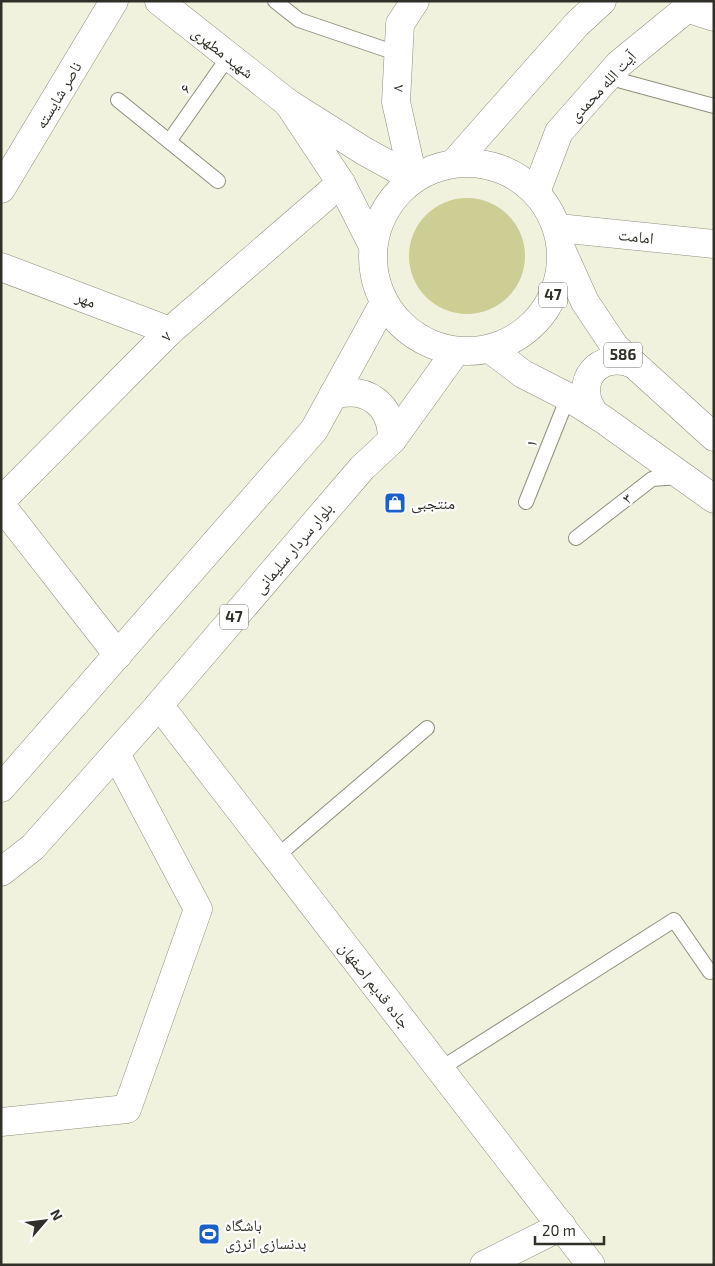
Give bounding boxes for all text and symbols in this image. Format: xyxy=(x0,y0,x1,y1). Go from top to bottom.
street label: شهید مطهری xyxy=(187,22,258,83)
street label: آیت الله محمدی xyxy=(564,46,641,126)
street label: ناصر شایسته xyxy=(30,58,86,132)
street label: ۶ xyxy=(175,79,194,96)
street label: ۸ xyxy=(387,84,406,92)
street label: امامت xyxy=(617,224,655,247)
road number: 47 xyxy=(539,282,567,308)
street label: مهر xyxy=(72,286,99,312)
street label: ۷ xyxy=(156,326,175,345)
road number: 586 xyxy=(604,342,642,368)
street label: ۱ xyxy=(520,436,541,450)
street label: ۳ xyxy=(618,488,635,507)
shop icon: منتجبی xyxy=(383,491,407,515)
place label: منتجبی xyxy=(411,493,455,514)
street label: بلوار سردار سلیمانی xyxy=(249,498,338,598)
road number: 47 xyxy=(220,604,248,630)
street label: جاده قدیم اصفهان xyxy=(334,938,415,1033)
north arrow xyxy=(20,1196,70,1246)
text: N xyxy=(47,1206,67,1223)
scale bar xyxy=(535,1214,604,1246)
place label: باشگاه بدنسازی انرژی xyxy=(225,1215,306,1254)
text: 20 m xyxy=(542,1221,576,1239)
sports icon: باشگاه بدنسازی انرژی xyxy=(197,1222,221,1246)

